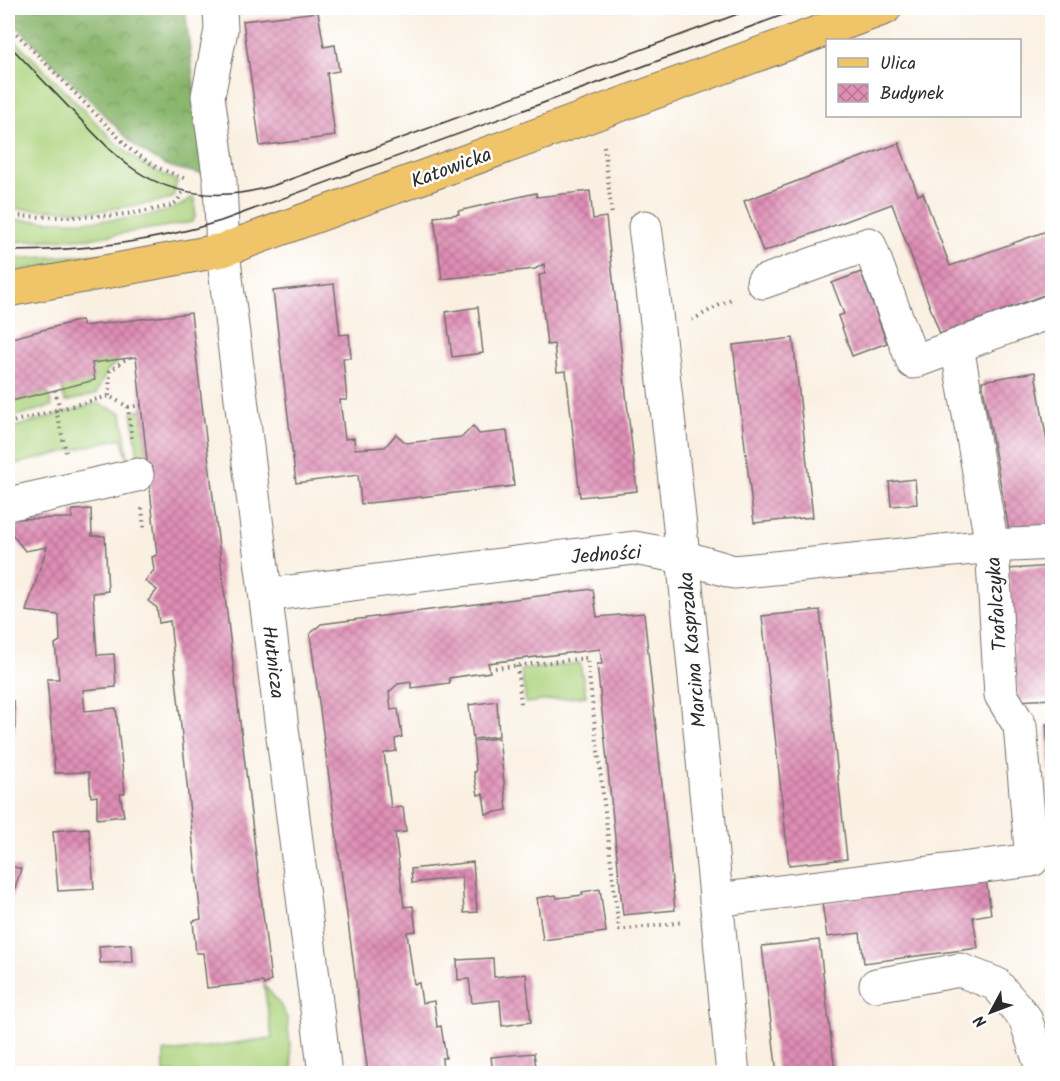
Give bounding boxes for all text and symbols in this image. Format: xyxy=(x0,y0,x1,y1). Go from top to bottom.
legend xyxy=(826,39,1021,117)
text: Ulica xyxy=(880,50,916,79)
text: Budynek xyxy=(880,80,944,109)
street label: Katowicka xyxy=(407,139,497,198)
street label: Jedności xyxy=(570,537,644,574)
street label: Trafalczyka xyxy=(979,556,1017,652)
street label: Marcina Kasprzaka xyxy=(671,571,717,729)
street label: Hutnicza xyxy=(252,624,292,701)
north arrow xyxy=(961,982,1021,1042)
text: N xyxy=(968,1009,994,1033)

